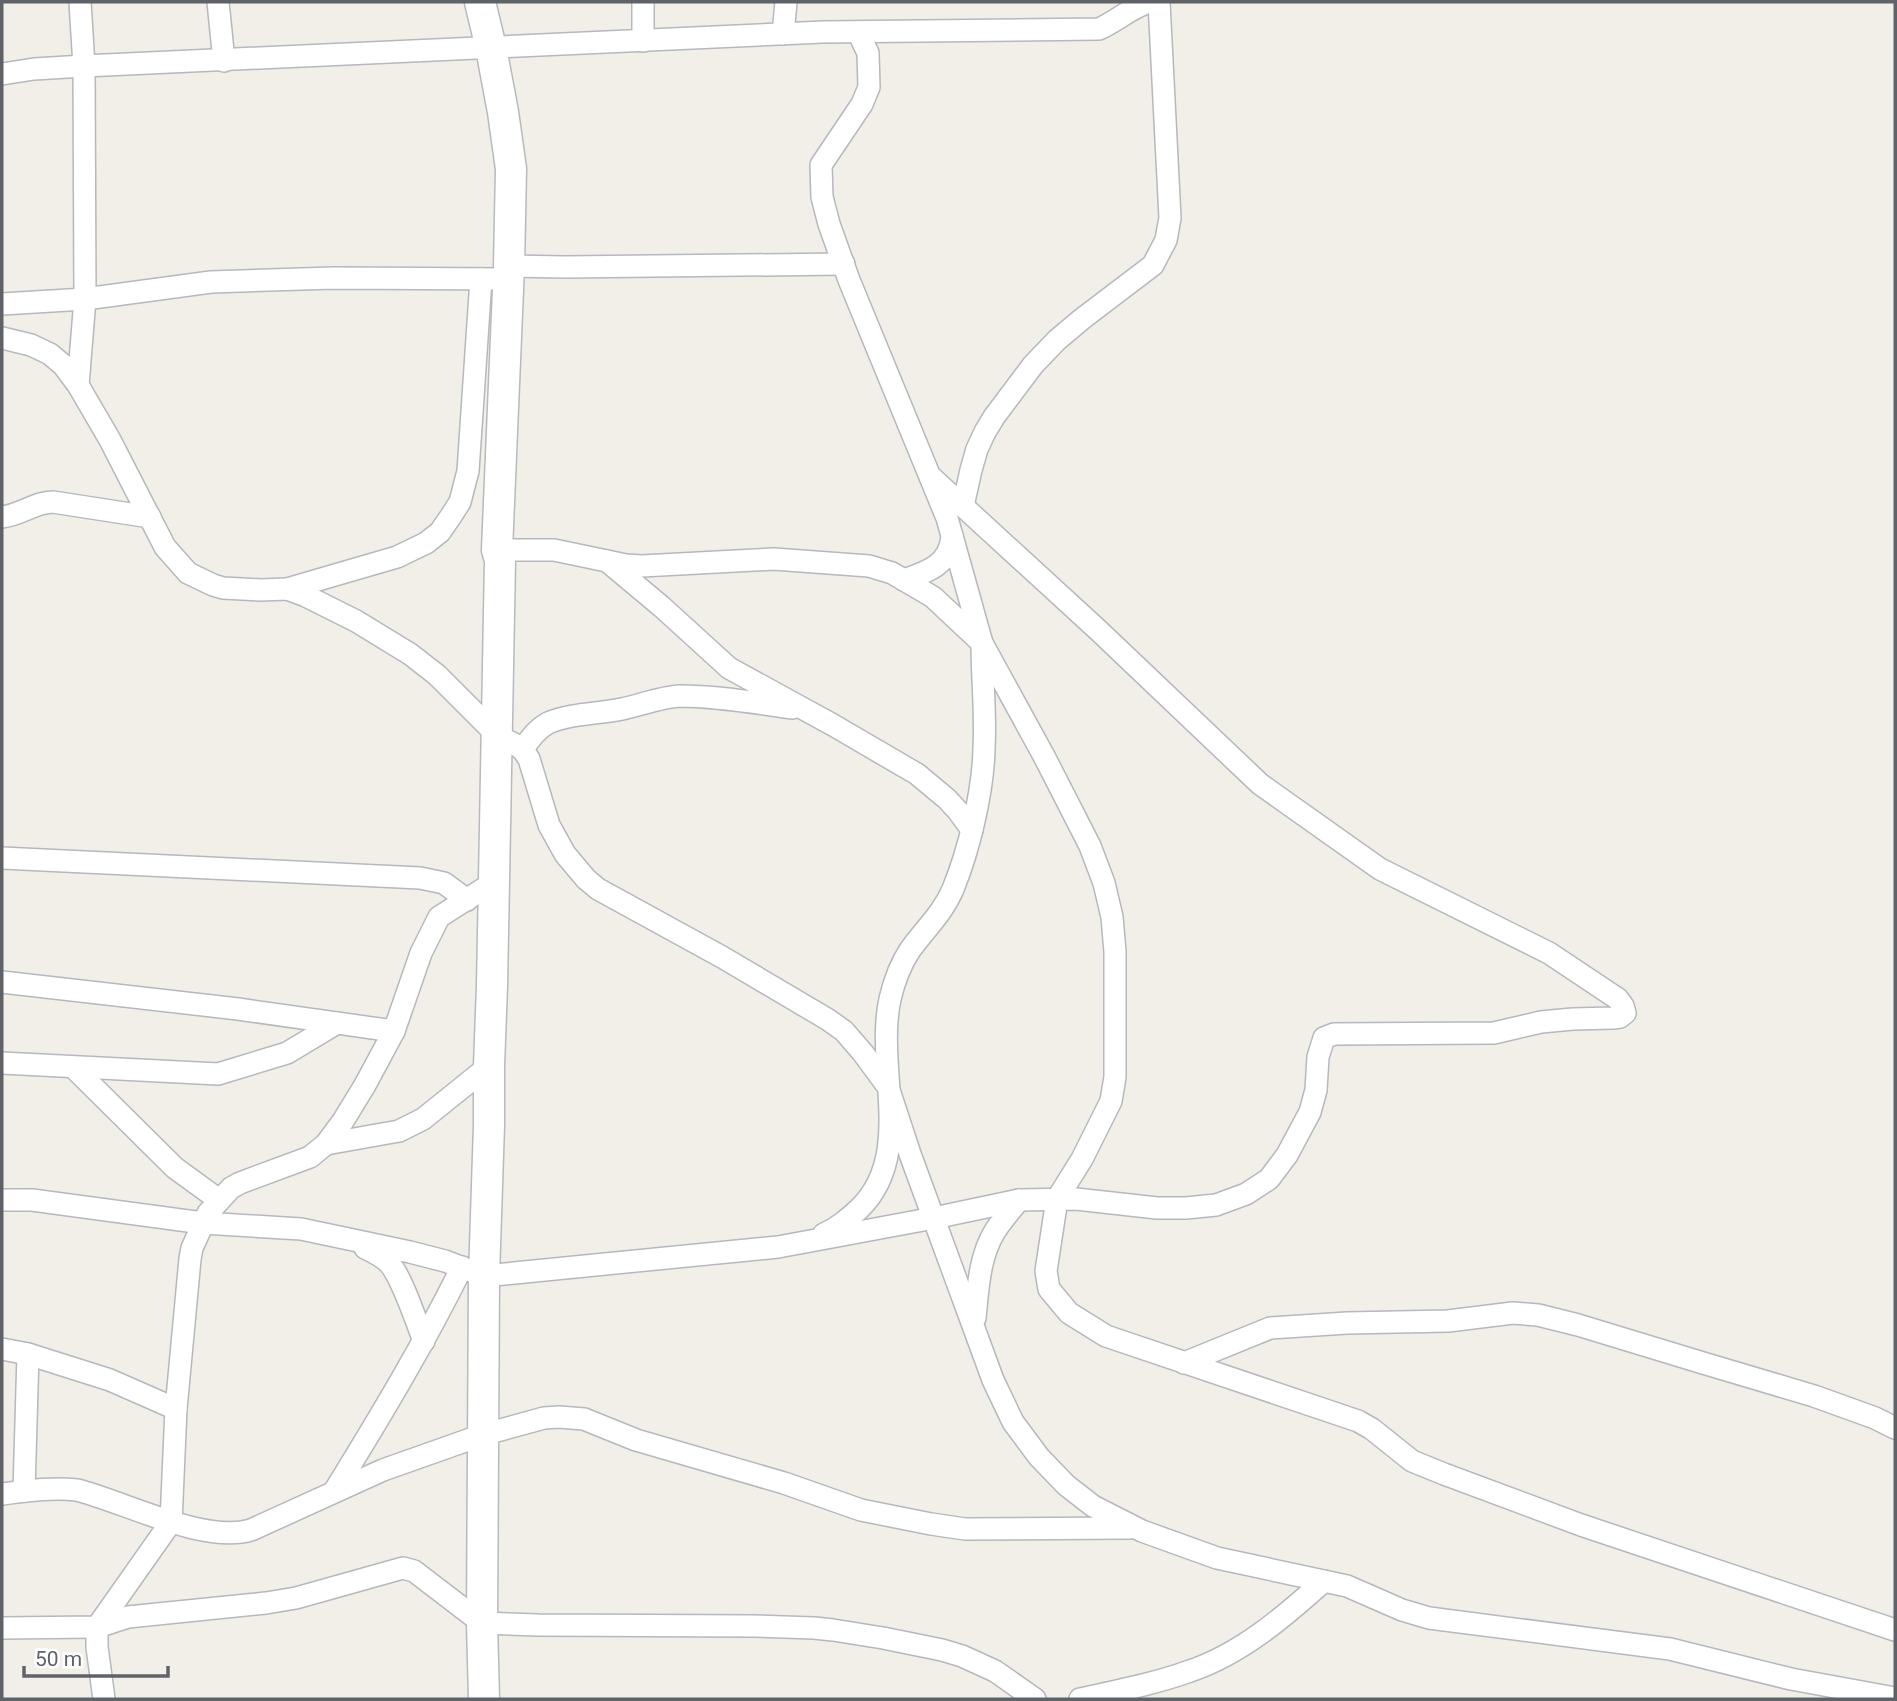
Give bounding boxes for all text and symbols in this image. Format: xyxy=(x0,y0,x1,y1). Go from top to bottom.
scale bar xyxy=(24,1634,168,1678)
text: 50 m xyxy=(35,1647,82,1671)

